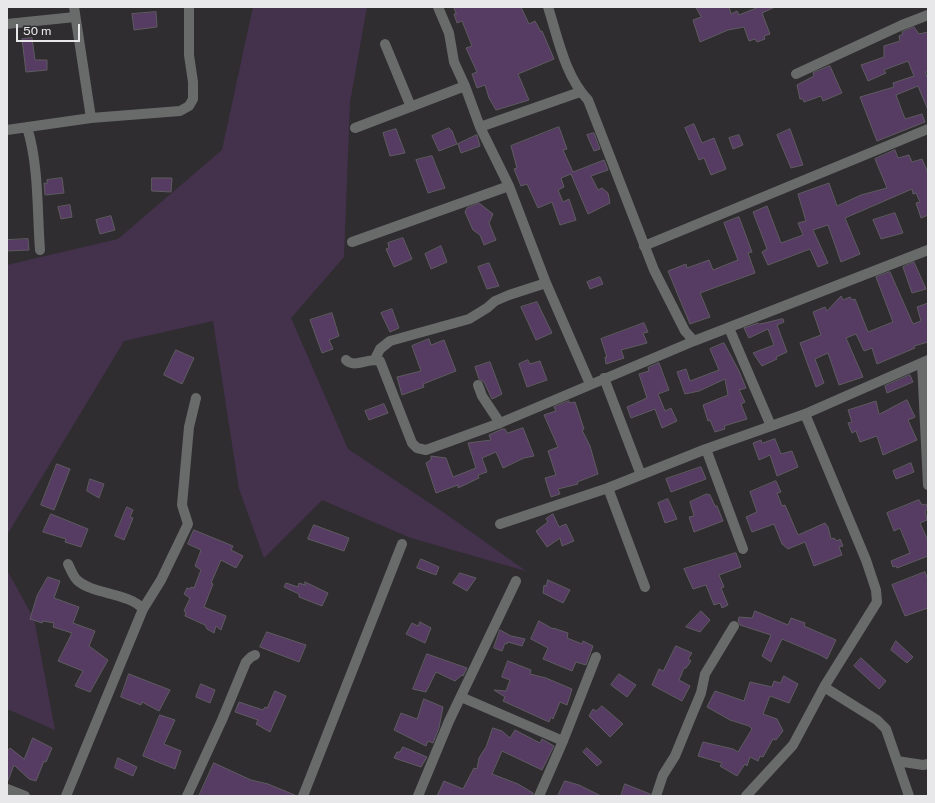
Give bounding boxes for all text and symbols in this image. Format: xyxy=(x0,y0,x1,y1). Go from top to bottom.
scale bar xyxy=(18,16,82,42)
text: 50 m xyxy=(23,24,51,38)

